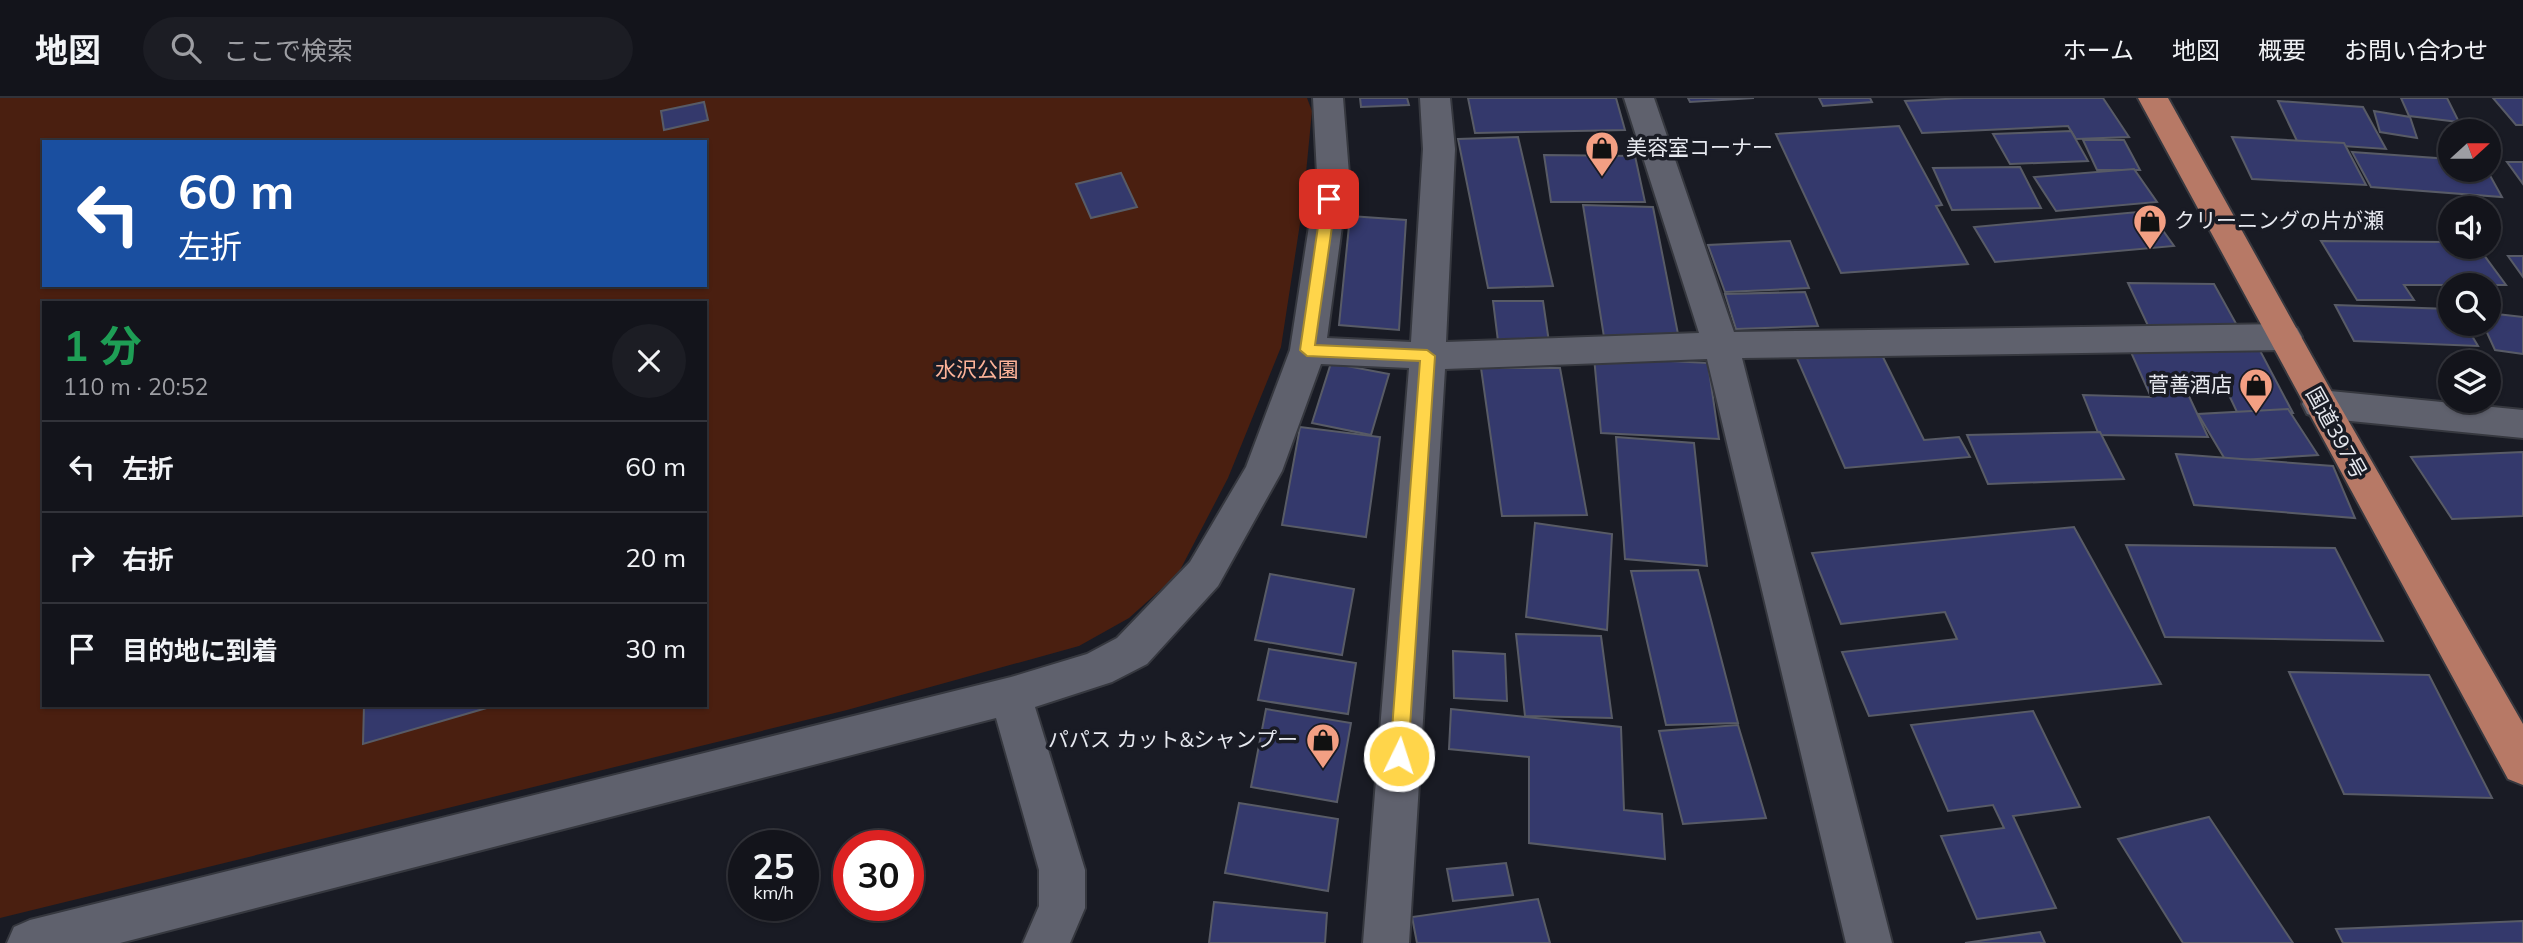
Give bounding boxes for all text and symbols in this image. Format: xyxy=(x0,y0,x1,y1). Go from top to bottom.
search box xyxy=(143,17,633,80)
text: 地図 xyxy=(35,29,101,70)
icon: search xyxy=(167,29,205,67)
text: ここで検索 xyxy=(223,34,353,67)
text: ホーム xyxy=(2063,35,2134,65)
text: 地図 xyxy=(2172,35,2220,65)
text: 概要 xyxy=(2258,35,2306,65)
text: お問い合わせ xyxy=(2344,35,2488,65)
north arrow xyxy=(2438,119,2501,182)
map controls xyxy=(2438,119,2501,413)
shop icon: 美容室コーナー xyxy=(1583,129,1621,178)
place label: 美容室コーナー xyxy=(1626,134,1773,160)
text: 60 m xyxy=(178,160,294,221)
icon: left xyxy=(63,168,154,259)
pin xyxy=(1299,169,1359,229)
icon: arrive xyxy=(1310,180,1348,218)
button: sound xyxy=(2438,196,2501,259)
shop icon: クリーニングの片が瀬 xyxy=(2131,202,2169,251)
place label: クリーニングの片が瀬 xyxy=(2174,207,2384,233)
text: 左折 xyxy=(178,226,242,266)
button: search xyxy=(2438,273,2501,336)
text: 1 分 xyxy=(63,319,142,372)
button: close xyxy=(612,324,686,398)
button: layers xyxy=(2438,350,2501,413)
park label: 水沢公園 xyxy=(935,356,1019,382)
shop icon: 菅善酒店 xyxy=(2237,366,2275,415)
place label: 菅善酒店 xyxy=(2148,371,2232,397)
text: 110 m · 20:52 xyxy=(63,372,208,401)
street label: 国道397号 xyxy=(2301,382,2373,483)
icon: left xyxy=(63,448,101,486)
text: 60 m xyxy=(625,450,686,483)
text: 左折 xyxy=(122,452,174,485)
icon: right xyxy=(63,539,101,577)
text: 20 m xyxy=(625,541,686,574)
text: 右折 xyxy=(122,543,174,576)
icon: arrive xyxy=(63,630,101,668)
text: 30 m xyxy=(625,632,686,665)
text: 目的地に到着 xyxy=(122,634,278,667)
position arrow xyxy=(1362,719,1436,793)
shop icon: パパス カット&シャンプー xyxy=(1304,721,1342,770)
place label: パパス カット&シャンプー xyxy=(1048,726,1298,752)
speed limit sign: 30 xyxy=(833,830,924,921)
text: 25 xyxy=(752,844,795,888)
text: km/h xyxy=(753,881,794,904)

